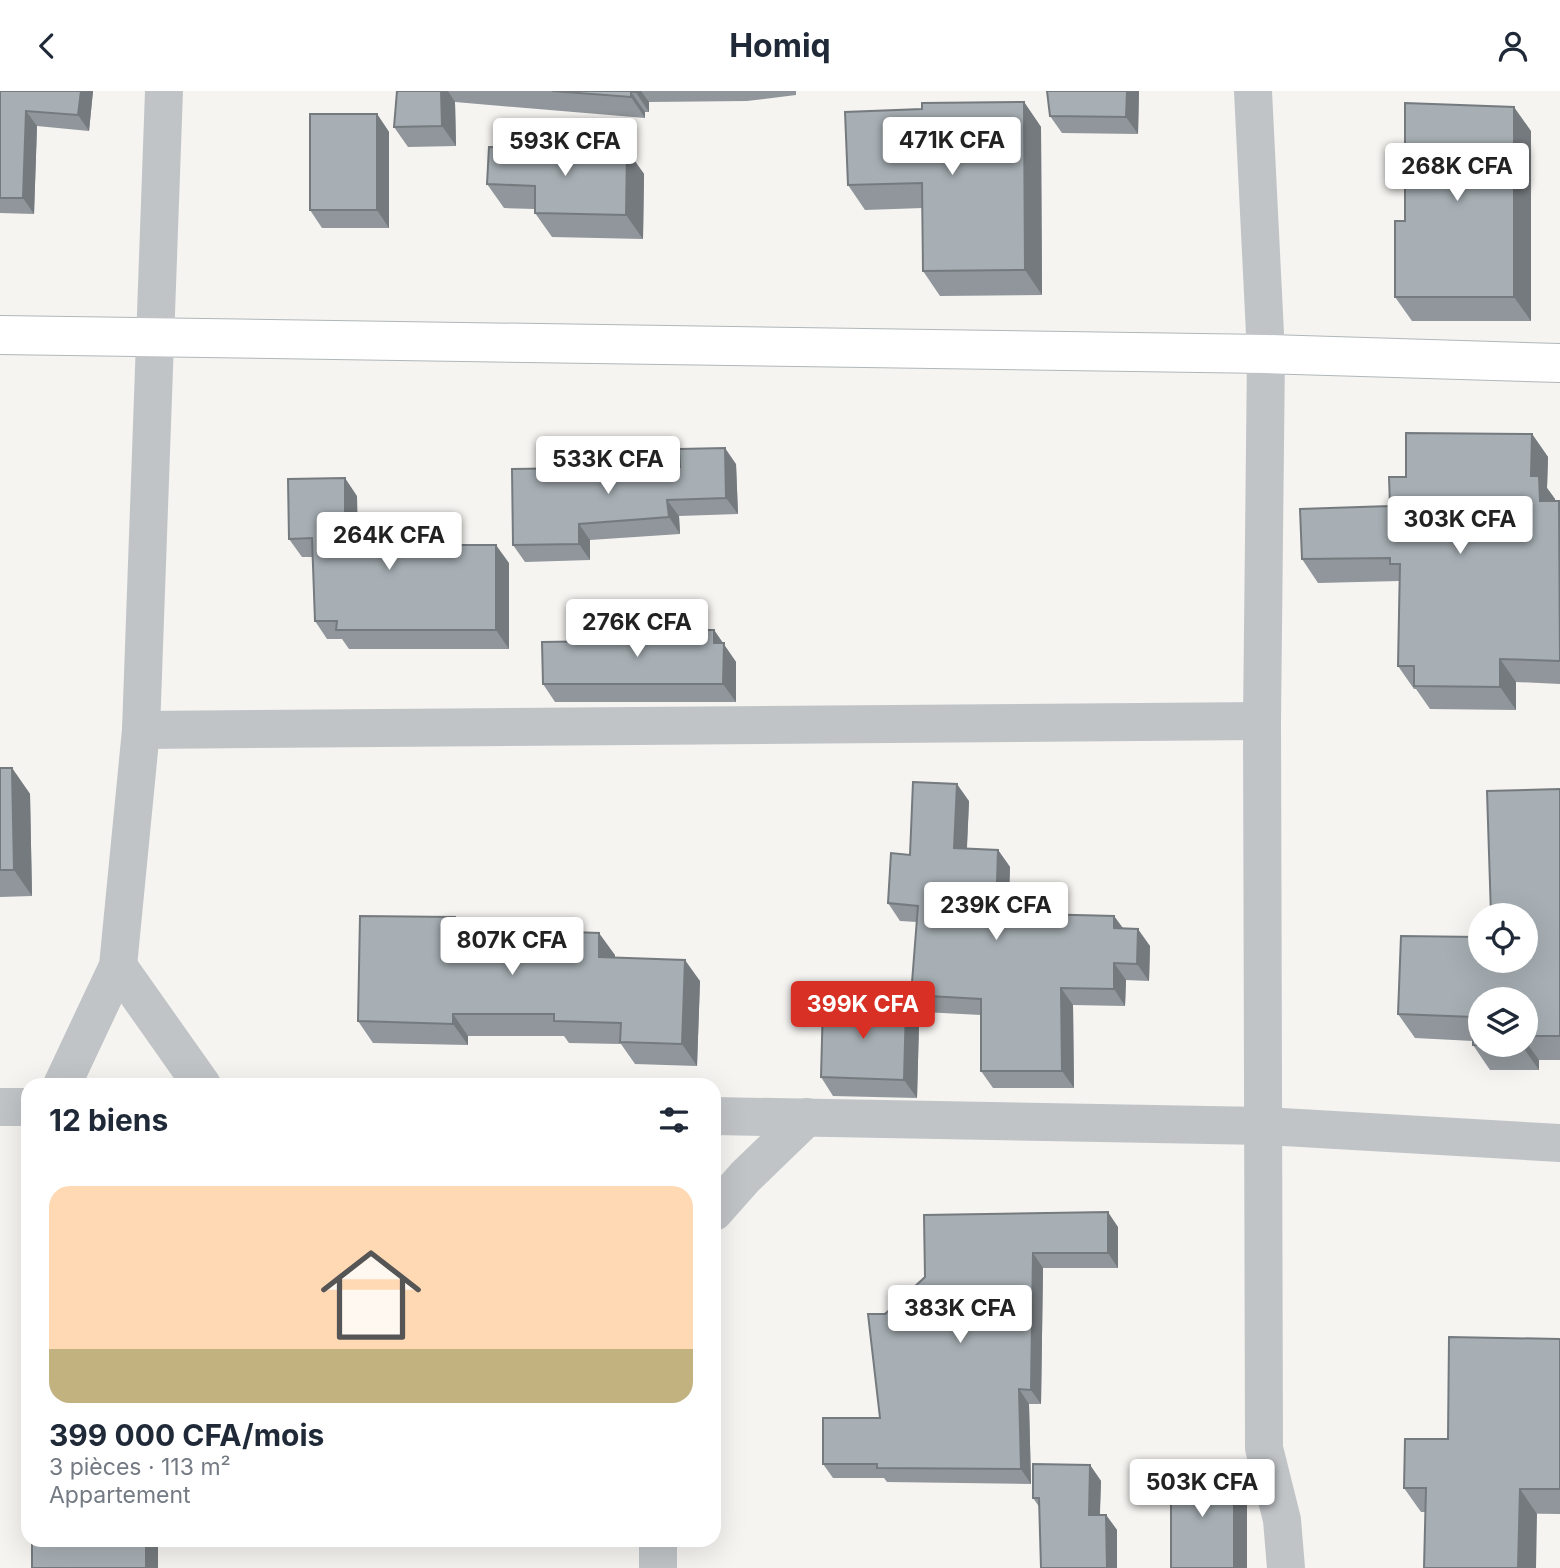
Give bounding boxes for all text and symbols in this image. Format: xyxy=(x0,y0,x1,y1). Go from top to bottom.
text: Homiq xyxy=(729,26,831,65)
icon: back xyxy=(28,27,66,65)
icon: person xyxy=(1494,27,1532,65)
pin: 471K CFA xyxy=(880,118,1024,177)
pin: 593K CFA xyxy=(493,119,637,178)
text: 471K CFA xyxy=(899,126,1005,154)
text: 593K CFA xyxy=(509,127,621,155)
pin: 268K CFA xyxy=(1385,143,1529,203)
text: 268K CFA xyxy=(1401,152,1513,180)
pin: 533K CFA xyxy=(536,437,680,496)
text: 533K CFA xyxy=(552,445,664,473)
pin: 303K CFA xyxy=(1388,497,1532,556)
text: 303K CFA xyxy=(1404,505,1516,533)
pin: 264K CFA xyxy=(317,512,461,572)
text: 264K CFA xyxy=(333,521,445,549)
pin: 276K CFA xyxy=(565,599,709,659)
text: 276K CFA xyxy=(582,608,692,636)
pin: 239K CFA xyxy=(924,883,1068,942)
text: 239K CFA xyxy=(940,891,1052,919)
map controls xyxy=(1468,903,1538,1057)
button: locate xyxy=(1468,903,1538,973)
pin: 807K CFA xyxy=(440,917,584,977)
text: 807K CFA xyxy=(457,926,568,954)
pin: 399K CFA xyxy=(791,981,935,1041)
button: layers xyxy=(1468,987,1538,1057)
text: 399K CFA xyxy=(807,990,919,1018)
icon: filters xyxy=(655,1101,693,1139)
text: 12 biens xyxy=(49,1102,168,1138)
icon: home xyxy=(308,1232,434,1358)
pin: 383K CFA xyxy=(888,1285,1032,1345)
text: 383K CFA xyxy=(904,1294,1016,1322)
text: 399 000 CFA/mois xyxy=(49,1417,324,1453)
text: 3 pièces · 113 m² xyxy=(49,1453,231,1481)
pin: 503K CFA xyxy=(1130,1459,1274,1519)
text: 503K CFA xyxy=(1146,1468,1258,1496)
text: Appartement xyxy=(49,1481,191,1509)

